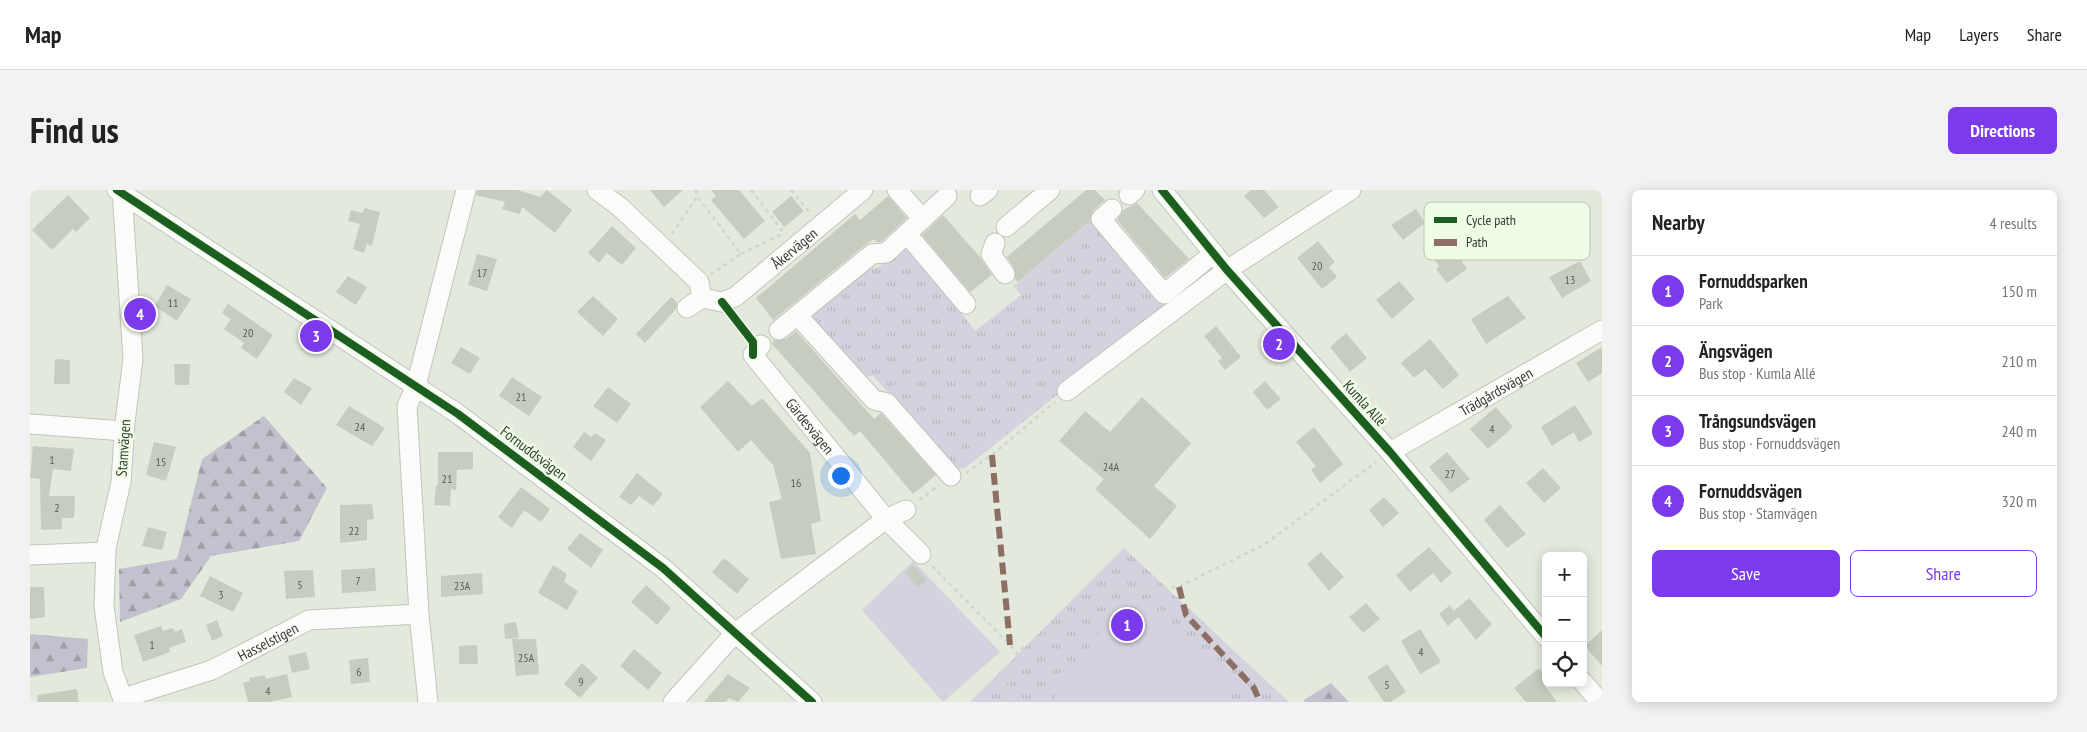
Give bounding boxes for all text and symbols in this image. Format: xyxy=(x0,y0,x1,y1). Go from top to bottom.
text: Map xyxy=(25,19,62,50)
text: Map xyxy=(1905,23,1931,46)
text: Layers xyxy=(1959,23,1999,46)
text: Share xyxy=(2027,23,2062,46)
text: Find us xyxy=(30,107,119,153)
button: Directions xyxy=(1948,107,2057,154)
legend xyxy=(1424,202,1590,260)
text: Nearby xyxy=(1652,209,1705,236)
text: Cycle path xyxy=(1466,211,1516,229)
text: 4 results xyxy=(1990,213,2037,233)
street label: Åkervägen xyxy=(767,223,821,273)
text: Path xyxy=(1466,233,1488,251)
house number: 20 xyxy=(1312,258,1322,273)
house number: 17 xyxy=(477,265,487,280)
text: Fornuddsparken xyxy=(1699,269,1808,293)
house number: 13 xyxy=(1565,272,1575,287)
text: 1 xyxy=(1664,281,1672,301)
text: 150 m xyxy=(2002,281,2037,301)
text: Park xyxy=(1699,293,1723,313)
pin: 4 xyxy=(124,295,156,333)
house number: 11 xyxy=(168,295,178,310)
pin: 3 xyxy=(300,317,332,355)
house number: 20 xyxy=(243,325,253,340)
pin: 2 xyxy=(1263,325,1295,363)
text: Ängsvägen xyxy=(1699,339,1773,363)
text: 2 xyxy=(1664,351,1672,371)
text: 210 m xyxy=(2002,351,2037,371)
street label: Trädgårdsvägen xyxy=(1456,363,1536,420)
text: Bus stop · Kumla Allé xyxy=(1699,363,1816,383)
street label: Kumla Allé xyxy=(1339,376,1391,430)
house number: 21 xyxy=(516,389,526,404)
street label: Gärdesvägen xyxy=(782,394,839,458)
text: Trångsundsvägen xyxy=(1699,409,1816,433)
street label: Stamvägen xyxy=(112,419,134,477)
house number: 24 xyxy=(355,419,366,434)
house number: 4 xyxy=(1489,421,1495,436)
text: 3 xyxy=(1664,421,1672,441)
text: 240 m xyxy=(2002,421,2037,441)
street label: Fornuddsvägen xyxy=(497,422,571,484)
text: Bus stop · Fornuddsvägen xyxy=(1699,433,1840,453)
house number: 1 xyxy=(49,452,55,467)
house number: 15 xyxy=(156,454,166,469)
house number: 24A xyxy=(1103,459,1120,474)
your location xyxy=(828,463,854,489)
house number: 27 xyxy=(1445,466,1455,481)
house number: 21 xyxy=(442,471,452,486)
house number: 16 xyxy=(791,475,801,490)
text: Fornuddsvägen xyxy=(1699,479,1802,503)
text: 4 xyxy=(1664,491,1672,511)
text: 320 m xyxy=(2002,491,2037,511)
house number: 2 xyxy=(54,500,60,515)
text: Bus stop · Stamvägen xyxy=(1699,503,1817,523)
house number: 22 xyxy=(349,523,359,538)
button: Save xyxy=(1652,550,1840,597)
button: Share xyxy=(1850,550,2037,597)
map controls xyxy=(1542,552,1587,687)
button: + xyxy=(1542,552,1587,597)
house number: 7 xyxy=(355,573,361,588)
house number: 5 xyxy=(297,577,303,592)
house number: 23A xyxy=(454,578,471,593)
house number: 3 xyxy=(218,587,224,602)
button: − xyxy=(1542,597,1587,642)
pin: 1 xyxy=(1111,606,1143,644)
street label: Hasselstigen xyxy=(234,618,301,665)
house number: 1 xyxy=(149,637,155,652)
button: locate xyxy=(1542,642,1587,687)
house number: 4 xyxy=(1418,644,1424,659)
house number: 25A xyxy=(518,650,535,665)
house number: 6 xyxy=(356,664,362,679)
house number: 9 xyxy=(578,674,584,689)
house number: 5 xyxy=(1384,677,1390,692)
house number: 4 xyxy=(265,683,271,698)

